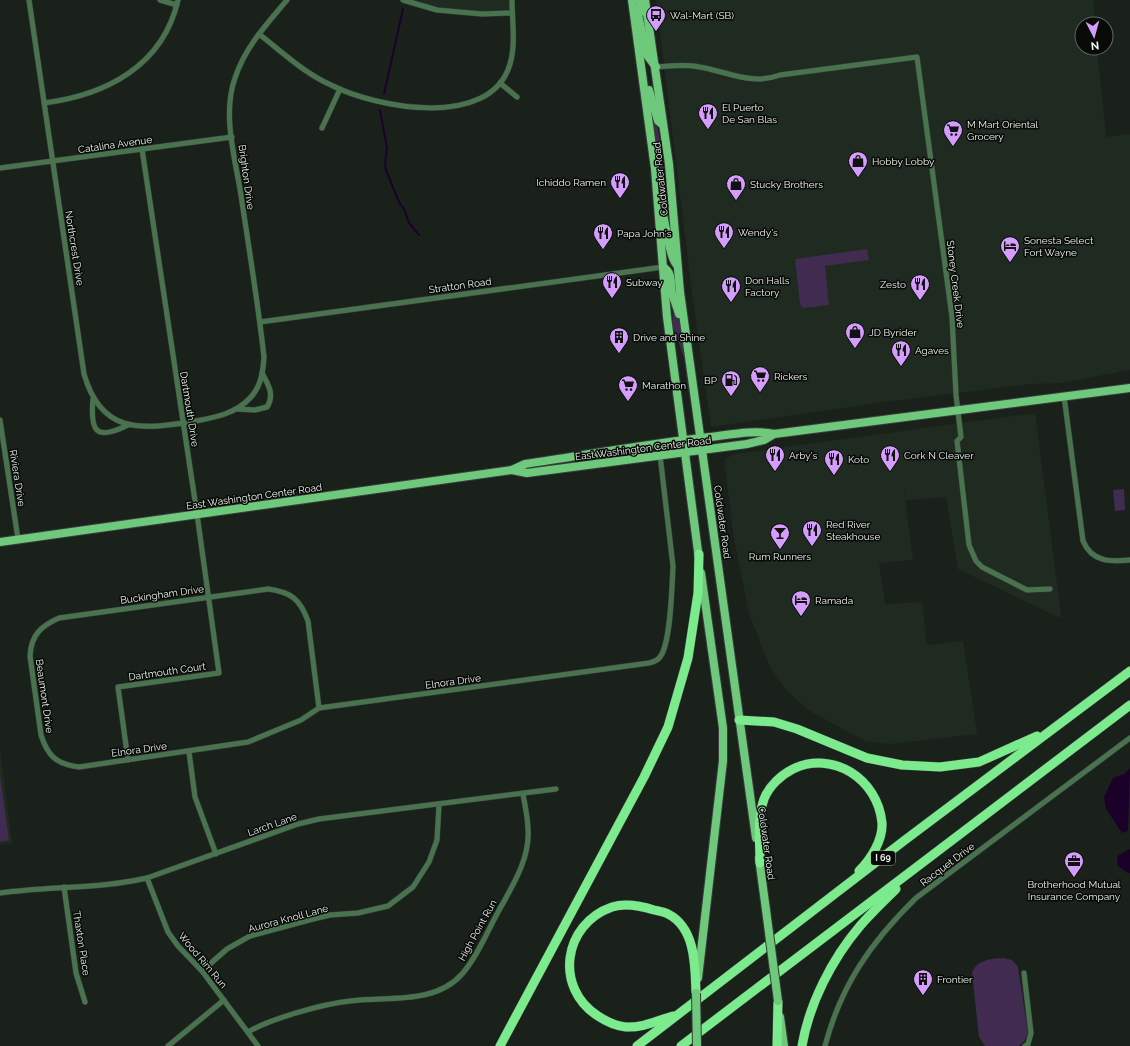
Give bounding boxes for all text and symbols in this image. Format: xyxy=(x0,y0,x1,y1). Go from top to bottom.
bus stop icon: Wal-Mart (SB) xyxy=(645,4,667,32)
place label: Wal-Mart (SB) xyxy=(670,10,734,21)
north arrow xyxy=(1074,16,1114,56)
text: N xyxy=(1090,39,1100,52)
restaurant icon: El Puerto De San Blas xyxy=(697,102,719,130)
place label: El Puerto De San Blas xyxy=(722,102,777,125)
supermarket icon: M Mart Oriental Grocery xyxy=(942,119,964,147)
place label: M Mart Oriental Grocery xyxy=(967,119,1039,142)
street label: Catalina Avenue xyxy=(77,134,153,155)
street label: Coldwater Road xyxy=(651,142,670,216)
street label: Brighton Drive xyxy=(236,144,257,211)
shop icon: Hobby Lobby xyxy=(847,150,869,178)
place label: Hobby Lobby xyxy=(872,156,935,167)
restaurant icon: Ichiddo Ramen xyxy=(609,171,631,199)
shop icon: Stucky Brothers xyxy=(725,173,747,201)
place label: Ichiddo Ramen xyxy=(536,177,606,188)
place label: Stucky Brothers xyxy=(750,179,823,190)
street label: Northcrest Drive xyxy=(63,210,86,286)
restaurant icon: Wendy's xyxy=(713,221,735,249)
restaurant icon: Papa John's xyxy=(592,222,614,250)
place label: Wendy's xyxy=(738,227,778,238)
place label: Papa John's xyxy=(617,228,672,239)
hotel icon: Sonesta Select Fort Wayne xyxy=(999,235,1021,263)
place label: Sonesta Select Fort Wayne xyxy=(1024,235,1094,258)
street label: Stoney Creek Drive xyxy=(945,240,966,329)
restaurant icon: Subway xyxy=(601,271,623,299)
restaurant icon: Zesto xyxy=(909,273,931,301)
restaurant icon: Don Halls Factory xyxy=(720,275,742,303)
place label: Don Halls Factory xyxy=(745,275,790,298)
street label: Stratton Road xyxy=(428,276,492,295)
place label: Subway xyxy=(626,277,663,288)
place label: Zesto xyxy=(880,279,906,290)
shop icon: JD Byrider xyxy=(844,321,866,349)
building icon: Drive and Shine xyxy=(608,326,630,354)
place label: JD Byrider xyxy=(869,327,917,338)
place label: Drive and Shine xyxy=(633,332,705,343)
restaurant icon: Agaves xyxy=(890,339,912,367)
place label: Agaves xyxy=(915,345,949,356)
supermarket icon: Rickers xyxy=(749,365,771,393)
fuel station icon: BP xyxy=(720,369,742,397)
street label: Dartmouth Drive xyxy=(178,371,201,448)
place label: Rickers xyxy=(774,371,808,382)
supermarket icon: Marathon xyxy=(617,374,639,402)
place label: BP xyxy=(704,375,717,386)
place label: Marathon xyxy=(642,380,686,391)
street label: East Washington Center Road xyxy=(574,435,712,462)
restaurant icon: Arby's xyxy=(764,444,786,472)
restaurant icon: Cork N Cleaver xyxy=(879,444,901,472)
restaurant icon: Koto xyxy=(823,448,845,476)
street label: Riviera Drive xyxy=(8,449,27,507)
place label: Arby's xyxy=(789,450,818,461)
place label: Cork N Cleaver xyxy=(904,450,974,461)
place label: Koto xyxy=(848,454,869,465)
street label: East Washington Center Road xyxy=(185,482,323,511)
street label: Coldwater Road xyxy=(712,485,733,560)
restaurant icon: Red River Steakhouse xyxy=(801,519,823,547)
place label: Red River Steakhouse xyxy=(826,519,880,542)
bar icon: Rum Runners xyxy=(769,522,791,550)
place label: Rum Runners xyxy=(749,551,811,562)
street label: Buckingham Drive xyxy=(119,583,205,606)
hotel icon: Ramada xyxy=(790,589,812,617)
place label: Ramada xyxy=(815,595,853,606)
street label: Beaumont Drive xyxy=(34,658,55,734)
street label: Dartmouth Court xyxy=(128,661,207,682)
street label: Elnora Drive xyxy=(425,672,482,691)
street label: Elnora Drive xyxy=(111,740,168,759)
street label: Coldwater Road xyxy=(756,806,777,881)
street label: Larch Lane xyxy=(246,811,298,838)
street label: Racquet Drive xyxy=(918,840,977,888)
office icon: Brotherhood Mutual Insurance Company xyxy=(1063,850,1085,878)
road number: I 69 xyxy=(871,851,895,865)
place label: Brotherhood Mutual Insurance Company xyxy=(1027,879,1121,902)
street label: High Point Run xyxy=(456,898,499,963)
street label: Aurora Knoll Lane xyxy=(247,902,329,934)
street label: Thaxton Place xyxy=(71,910,92,977)
street label: Wood Rim Run xyxy=(176,930,229,990)
building icon: Frontier xyxy=(912,968,934,996)
place label: Frontier xyxy=(937,974,973,985)

